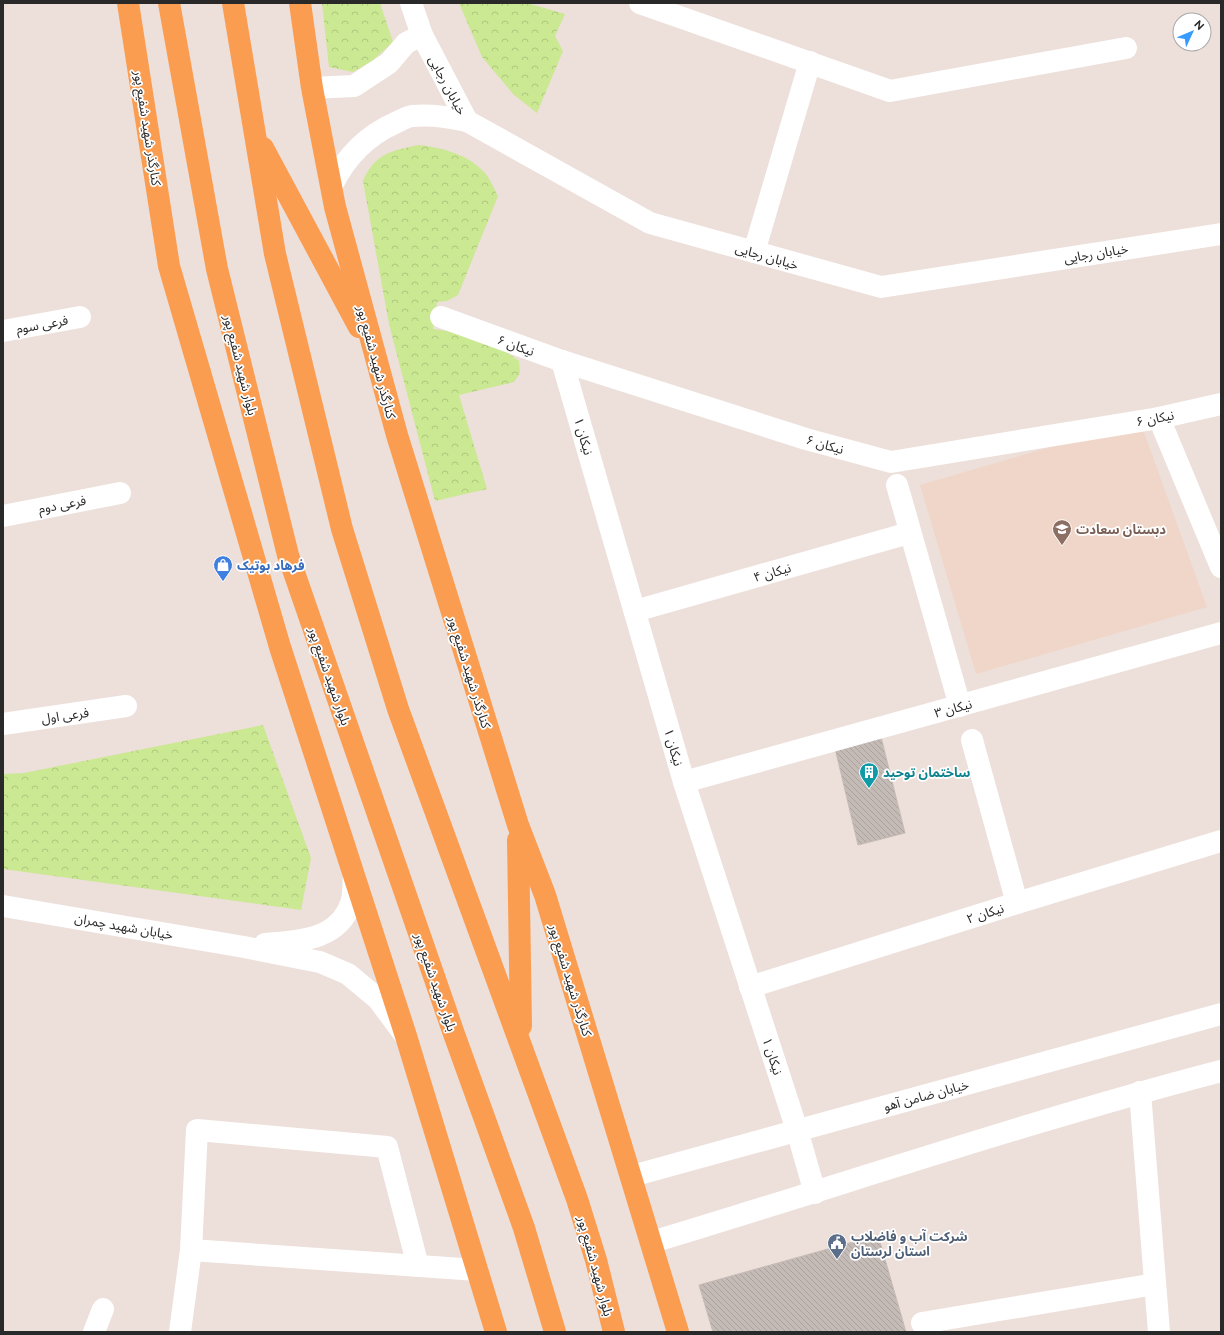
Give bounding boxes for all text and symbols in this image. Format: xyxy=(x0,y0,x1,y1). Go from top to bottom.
north arrow xyxy=(1172,12,1212,52)
text: N xyxy=(1191,18,1206,33)
street label: خیابان رجایی xyxy=(425,53,470,118)
street label: کنارگذر شهید شفیع پور xyxy=(128,68,164,188)
street label: خیابان رجایی xyxy=(733,240,800,274)
street label: خیابان رجایی xyxy=(1063,241,1130,267)
street label: کنارگذر شهید شفیع پور xyxy=(351,303,399,422)
street label: بلوار شهید شفیع پور xyxy=(218,312,260,418)
street label: فرعی سوم xyxy=(15,313,70,338)
street label: نیکان ۶ xyxy=(495,332,536,360)
street label: نیکان ۶ xyxy=(1135,407,1176,430)
street label: نیکان ۱ xyxy=(570,416,596,457)
street label: نیکان ۶ xyxy=(804,432,845,458)
street label: فرعی دوم xyxy=(37,492,88,518)
school or university icon: دبستان سعادت xyxy=(1051,518,1073,546)
place label: دبستان سعادت xyxy=(1076,522,1166,537)
shop icon: فرهاد بوتیک xyxy=(212,554,234,582)
place label: فرهاد بوتیک xyxy=(237,558,305,573)
street label: نیکان ۴ xyxy=(752,560,793,586)
street label: کنارگذر شهید شفیع پور xyxy=(442,613,494,732)
street label: بلوار شهید شفیع پور xyxy=(302,624,353,728)
street label: نیکان ۳ xyxy=(933,696,974,722)
street label: فرعی اول xyxy=(40,705,90,727)
street label: نیکان ۱ xyxy=(660,727,686,768)
building icon: ساختمان توحید xyxy=(858,761,880,789)
place label: ساختمان توحید xyxy=(883,765,970,780)
street label: نیکان ۲ xyxy=(965,900,1006,927)
street label: خیابان شهید چمران xyxy=(73,910,175,945)
street label: کنارگذر شهید شفیع پور xyxy=(543,921,595,1040)
street label: بلوار شهید شفیع پور xyxy=(408,930,459,1034)
street label: نیکان ۱ xyxy=(759,1036,786,1077)
street label: خیابان ضامن آهو xyxy=(882,1077,971,1115)
street label: بلوار شهید شفیع پور xyxy=(572,1213,616,1319)
place label: شرکت آب و فاضلاب استان لرستان xyxy=(851,1229,968,1259)
public building icon: شرکت آب و فاضلاب استان لرستان xyxy=(826,1232,848,1260)

